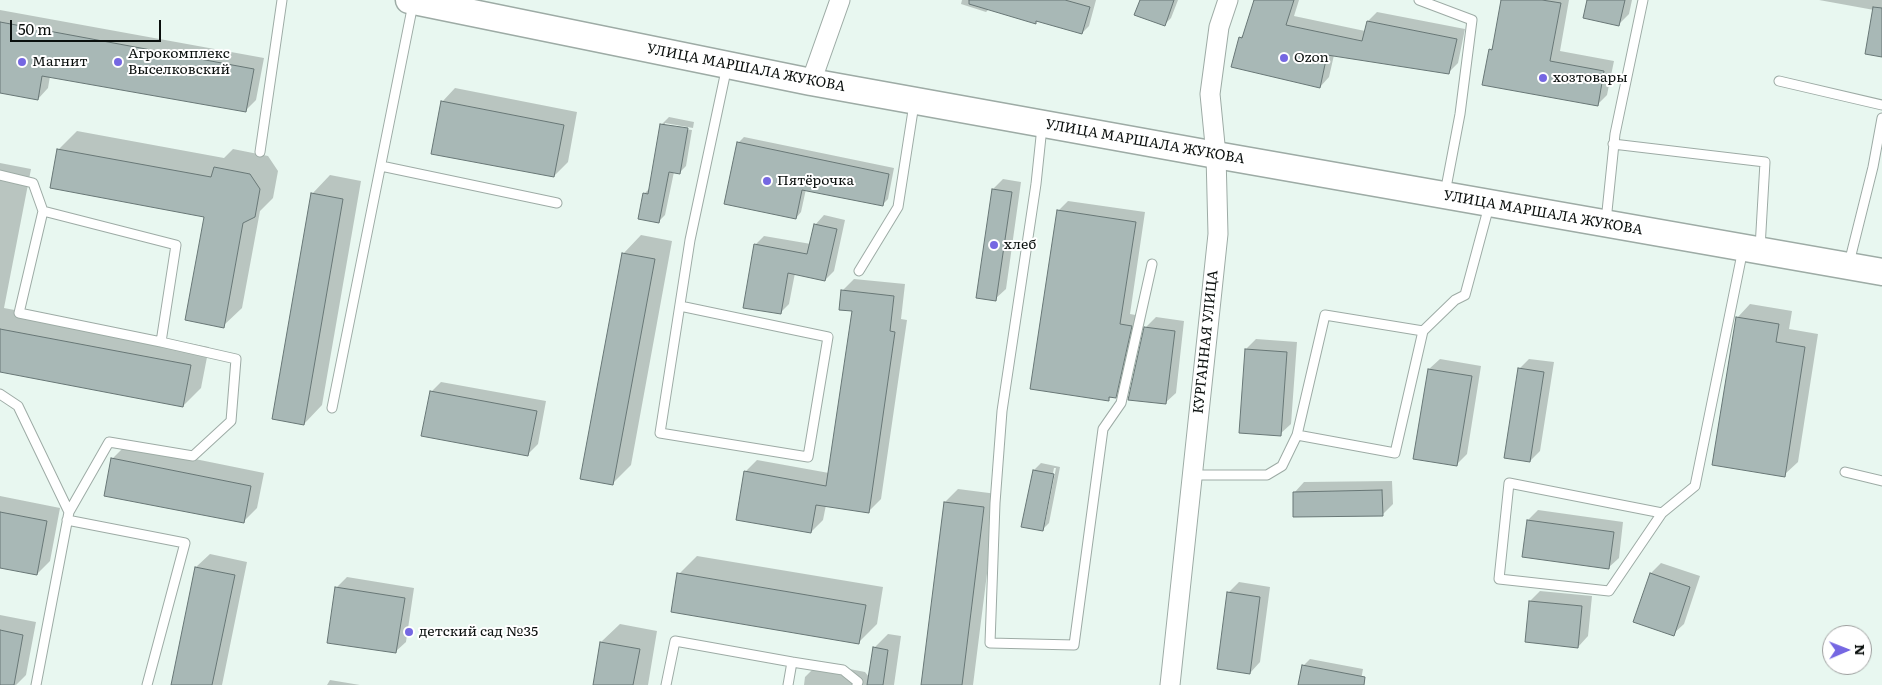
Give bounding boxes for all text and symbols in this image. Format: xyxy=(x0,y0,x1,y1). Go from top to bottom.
scale bar xyxy=(12,10,164,42)
text: 50 m xyxy=(18,17,52,40)
street label: УЛИЦА МАРШАЛА ЖУКОВА xyxy=(645,40,847,96)
place label: Агрокомплекс Выселковский xyxy=(128,46,230,78)
place label: Ozon xyxy=(1294,50,1329,66)
marker: Ozon xyxy=(1278,52,1290,64)
place label: Магнит xyxy=(32,54,88,70)
marker: Магнит xyxy=(16,56,28,68)
marker: Агрокомплекс Выселковский xyxy=(112,56,124,68)
place label: хозтовары xyxy=(1553,70,1628,86)
marker: хозтовары xyxy=(1537,72,1549,84)
street label: УЛИЦА МАРШАЛА ЖУКОВА xyxy=(1044,116,1246,168)
place label: Пятёрочка xyxy=(777,173,854,189)
marker: Пятёрочка xyxy=(761,175,773,187)
street label: УЛИЦА МАРШАЛА ЖУКОВА xyxy=(1442,187,1644,239)
place label: хлеб xyxy=(1004,237,1036,253)
marker: хлеб xyxy=(988,239,1000,251)
street label: КУРГАННАЯ УЛИЦА xyxy=(1190,269,1222,415)
place label: детский сад №35 xyxy=(419,624,538,640)
north arrow xyxy=(1822,625,1872,675)
marker: детский сад №35 xyxy=(403,626,415,638)
text: N xyxy=(1851,644,1871,656)

